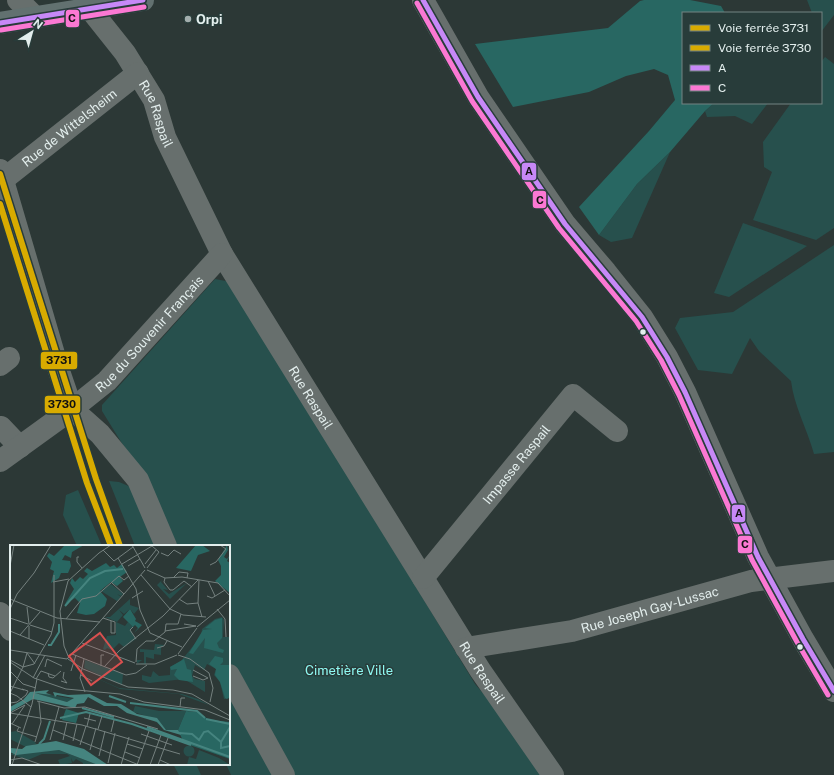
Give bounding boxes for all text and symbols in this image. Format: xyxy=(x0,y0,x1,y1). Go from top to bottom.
line badge: C xyxy=(65,9,80,28)
north arrow xyxy=(12,12,52,52)
text: C xyxy=(68,12,76,24)
place label: Orpi xyxy=(196,12,222,27)
legend xyxy=(682,12,822,104)
marker: Orpi xyxy=(183,14,193,24)
text: N xyxy=(31,17,45,31)
text: Voie ferrée 3731 xyxy=(718,21,809,35)
text: Voie ferrée 3730 xyxy=(718,41,811,55)
text: A xyxy=(718,61,727,75)
street label: Rue Raspail xyxy=(136,77,176,150)
text: C xyxy=(718,81,726,95)
street label: Rue de Wittelsheim xyxy=(19,85,119,169)
line badge: A xyxy=(521,162,537,181)
text: A xyxy=(525,165,533,177)
line badge: C xyxy=(532,190,547,209)
text: C xyxy=(536,194,544,206)
street label: Rue du Souvenir Français xyxy=(92,272,206,395)
unlabelled marker xyxy=(638,327,648,337)
line badge: 3731 xyxy=(40,351,78,370)
text: 3731 xyxy=(46,354,72,366)
street label: Rue Raspail xyxy=(286,363,336,432)
line badge: 3730 xyxy=(44,395,81,414)
text: 3730 xyxy=(48,398,76,410)
street label: Impasse Raspail xyxy=(479,422,553,507)
line badge: A xyxy=(731,504,746,523)
text: A xyxy=(735,507,743,519)
line badge: C xyxy=(737,535,753,554)
text: C xyxy=(741,538,749,550)
inset map xyxy=(10,545,230,765)
street label: Rue Joseph Gay-Lussac xyxy=(579,583,720,636)
street label: Rue Raspail xyxy=(457,639,508,706)
unlabelled marker xyxy=(795,642,805,652)
park label: Cimetière Ville xyxy=(305,663,393,678)

